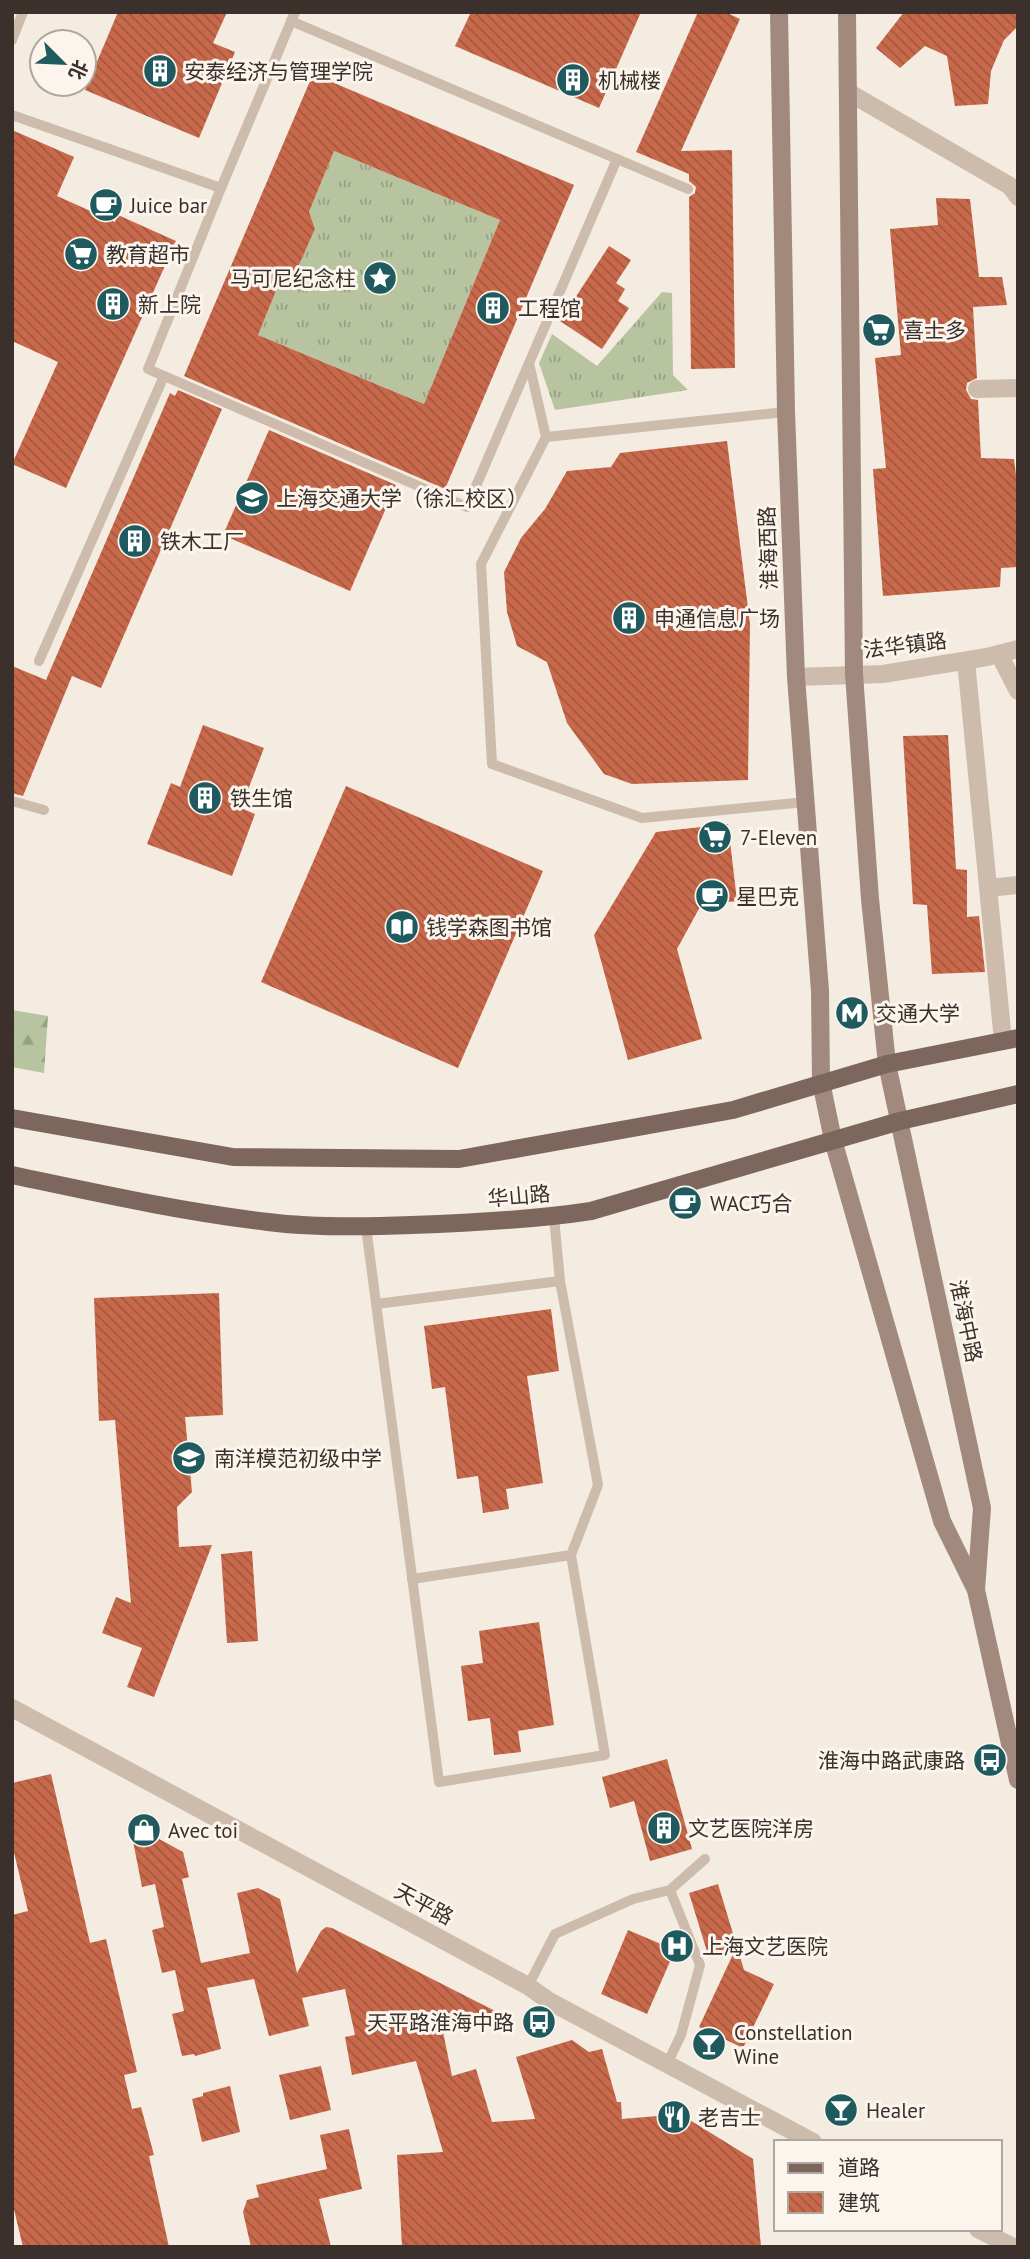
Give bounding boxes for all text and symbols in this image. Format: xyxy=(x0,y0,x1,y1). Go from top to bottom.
north arrow xyxy=(28,28,98,98)
building icon: 安泰经济与管理学院 xyxy=(141,52,179,90)
text: 北 xyxy=(64,56,93,83)
place label: 安泰经济与管理学院 xyxy=(184,58,373,85)
building icon: 机械楼 xyxy=(554,61,592,99)
place label: 机械楼 xyxy=(598,67,661,94)
cafe icon: Juice bar xyxy=(87,186,125,224)
place label: Juice bar xyxy=(129,192,207,219)
supermarket icon: 教育超市 xyxy=(62,235,100,273)
place label: 教育超市 xyxy=(106,241,190,268)
place icon: 马可尼纪念柱 xyxy=(361,259,399,297)
place label: 马可尼纪念柱 xyxy=(230,265,356,292)
building icon: 新上院 xyxy=(94,285,132,323)
building icon: 工程馆 xyxy=(474,289,512,327)
place label: 新上院 xyxy=(138,291,201,318)
place label: 工程馆 xyxy=(518,295,581,322)
supermarket icon: 喜士多 xyxy=(860,311,898,349)
place label: 喜士多 xyxy=(903,317,966,344)
school or university icon: 上海交通大学（徐汇校区） xyxy=(233,479,271,517)
place label: 上海交通大学（徐汇校区） xyxy=(276,485,528,512)
street label: 淮海西路 xyxy=(753,506,783,590)
building icon: 铁木工厂 xyxy=(116,522,154,560)
place label: 铁木工厂 xyxy=(160,528,244,555)
building icon: 申通信息广场 xyxy=(610,599,648,637)
place label: 申通信息广场 xyxy=(654,605,780,632)
street label: 法华镇路 xyxy=(862,626,948,664)
building icon: 铁生馆 xyxy=(186,779,224,817)
place label: 铁生馆 xyxy=(230,785,293,812)
supermarket icon: 7-Eleven xyxy=(696,818,734,856)
place label: 7-Eleven xyxy=(740,824,817,851)
cafe icon: 星巴克 xyxy=(693,877,731,915)
place label: 星巴克 xyxy=(736,883,799,910)
library icon: 钱学森图书馆 xyxy=(383,908,421,946)
place label: 钱学森图书馆 xyxy=(426,914,552,941)
metro station icon: 交通大学 xyxy=(833,994,871,1032)
place label: 交通大学 xyxy=(876,1000,960,1027)
street label: 华山路 xyxy=(486,1180,552,1212)
cafe icon: WAC巧合 xyxy=(666,1184,704,1222)
place label: WAC巧合 xyxy=(710,1190,793,1217)
street label: 淮海中路 xyxy=(944,1277,988,1365)
school or university icon: 南洋模范初级中学 xyxy=(170,1439,208,1477)
place label: 南洋模范初级中学 xyxy=(214,1445,382,1472)
bus stop icon: 淮海中路武康路 xyxy=(971,1741,1009,1779)
place label: 淮海中路武康路 xyxy=(818,1747,965,1774)
building icon: 文艺医院洋房 xyxy=(645,1809,683,1847)
shop icon: Avec toi xyxy=(125,1811,163,1849)
place label: 文艺医院洋房 xyxy=(688,1815,814,1842)
place label: Avec toi xyxy=(168,1817,238,1844)
street label: 天平路 xyxy=(390,1877,458,1931)
hospital icon: 上海文艺医院 xyxy=(658,1927,696,1965)
place label: 上海文艺医院 xyxy=(702,1933,828,1960)
bus stop icon: 天平路淮海中路 xyxy=(520,2003,558,2041)
place label: 天平路淮海中路 xyxy=(367,2009,514,2036)
place label: Constellation Wine xyxy=(734,2019,853,2070)
bar icon: Constellation Wine xyxy=(690,2025,728,2063)
bar icon: Healer xyxy=(822,2091,860,2129)
place label: Healer xyxy=(866,2097,925,2124)
restaurant icon: 老吉士 xyxy=(655,2098,693,2136)
place label: 老吉士 xyxy=(698,2104,761,2131)
legend xyxy=(774,2140,1002,2231)
text: 道路 xyxy=(838,2154,880,2181)
text: 建筑 xyxy=(838,2189,880,2216)

